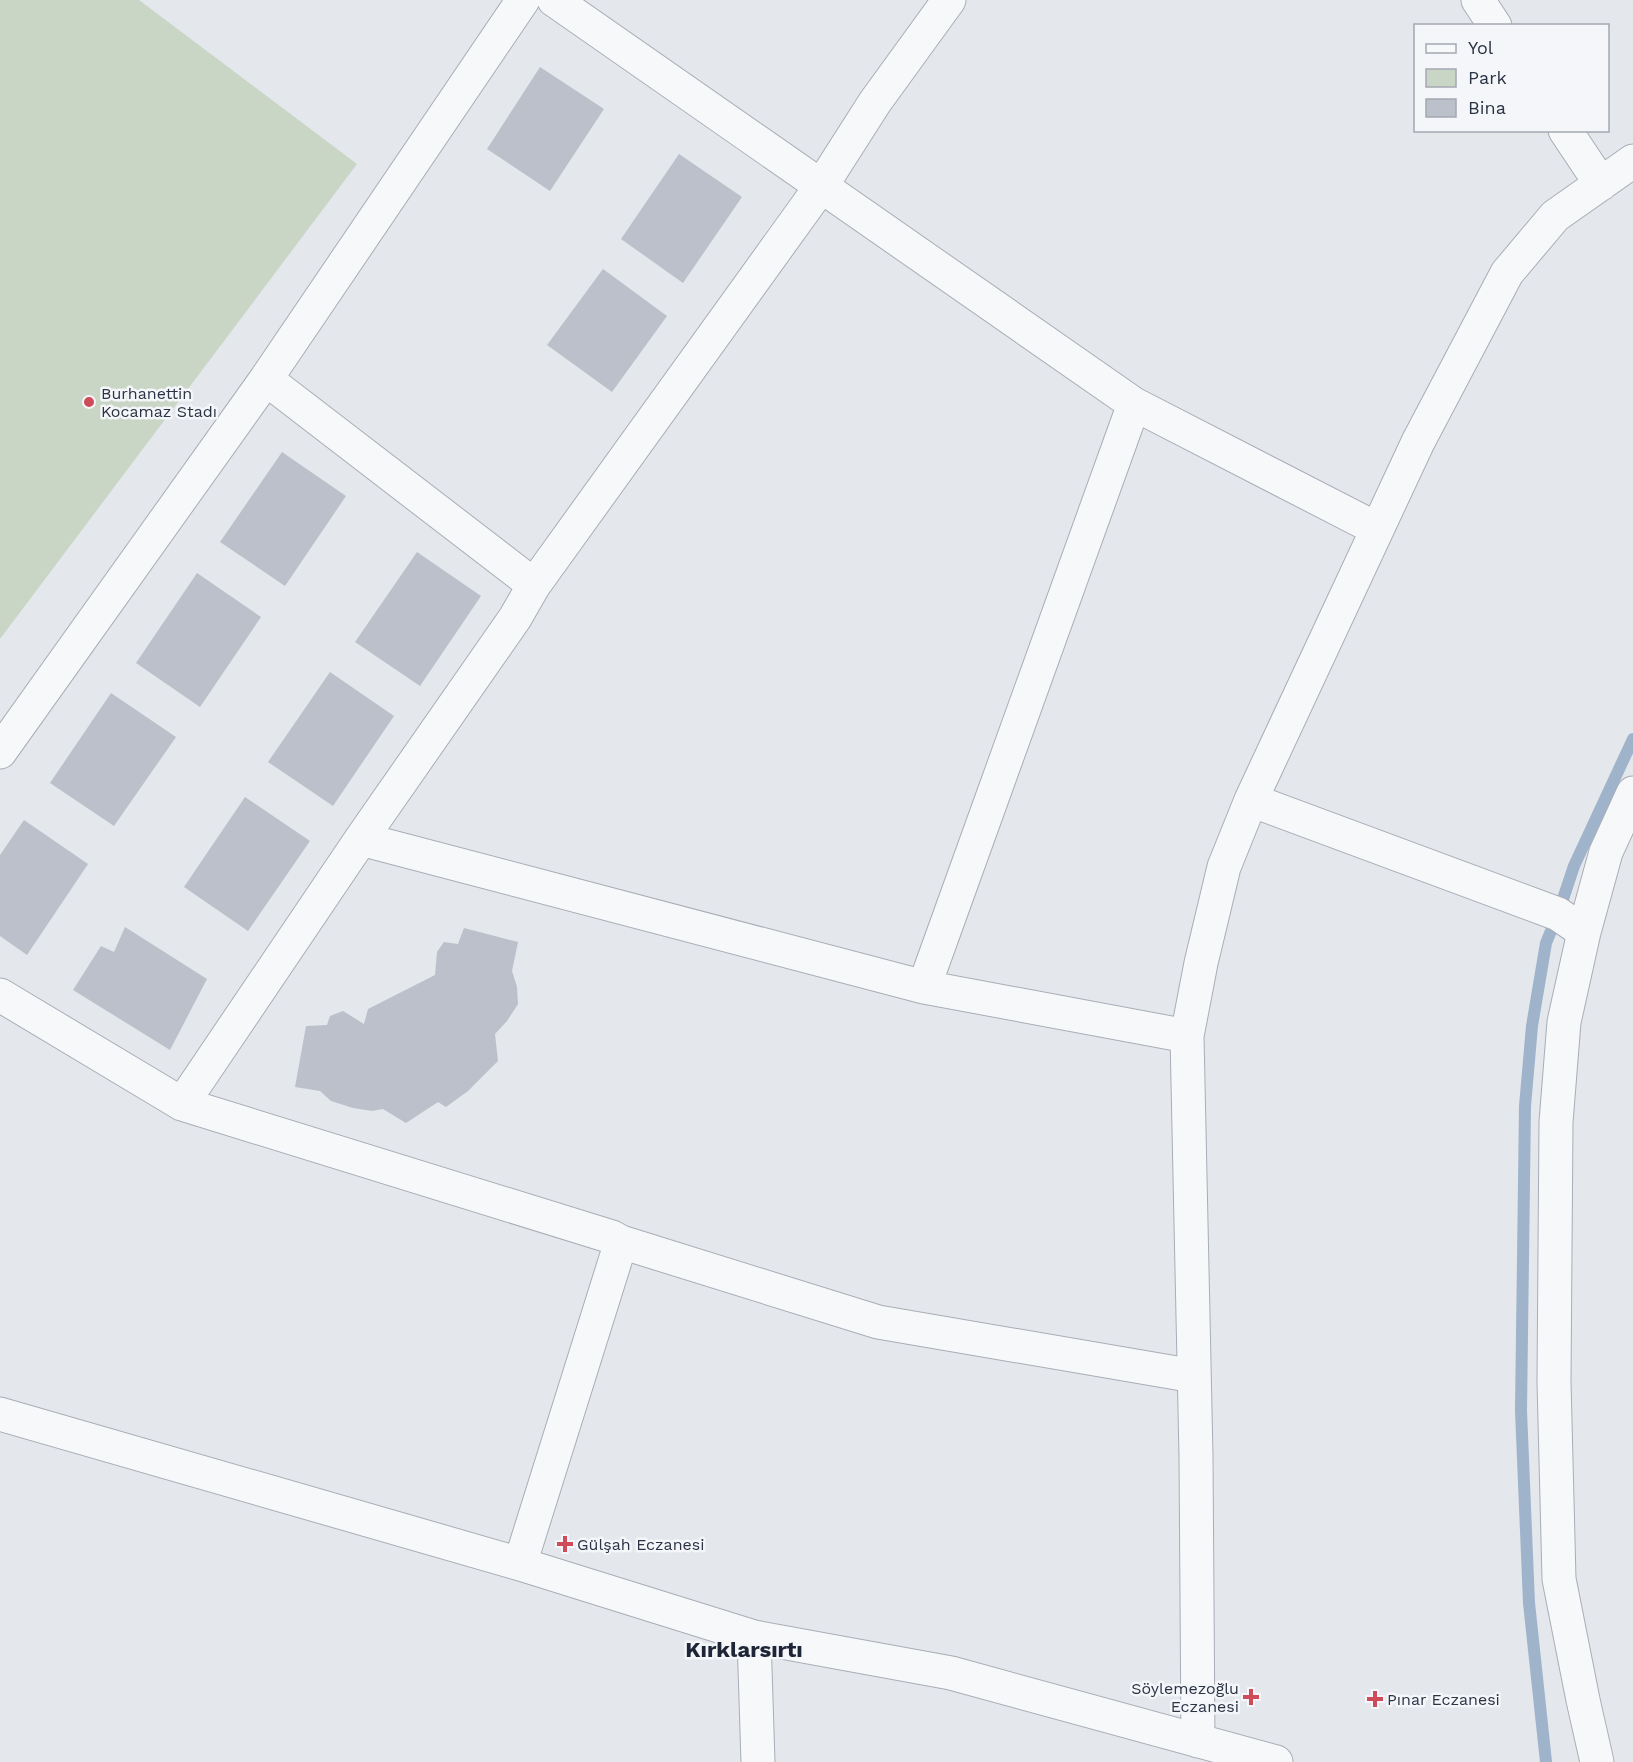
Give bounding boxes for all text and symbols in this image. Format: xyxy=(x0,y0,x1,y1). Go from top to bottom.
legend xyxy=(1414,24,1609,132)
text: Yol xyxy=(1468,37,1494,58)
text: Park xyxy=(1468,67,1507,88)
text: Bina xyxy=(1468,97,1506,118)
place label: Burhanettin Kocamaz Stadı xyxy=(101,384,217,421)
marker: Burhanettin Kocamaz Stadı xyxy=(82,395,96,409)
place label: Gülşah Eczanesi xyxy=(577,1535,705,1554)
marker: Gülşah Eczanesi xyxy=(558,1537,572,1551)
district label: Kırklarsırtı xyxy=(685,1637,803,1662)
place label: Söylemezoğlu Eczanesi xyxy=(1131,1679,1239,1716)
marker: Söylemezoğlu Eczanesi xyxy=(1244,1690,1258,1704)
place label: Pınar Eczanesi xyxy=(1387,1690,1500,1709)
marker: Pınar Eczanesi xyxy=(1368,1692,1382,1706)

